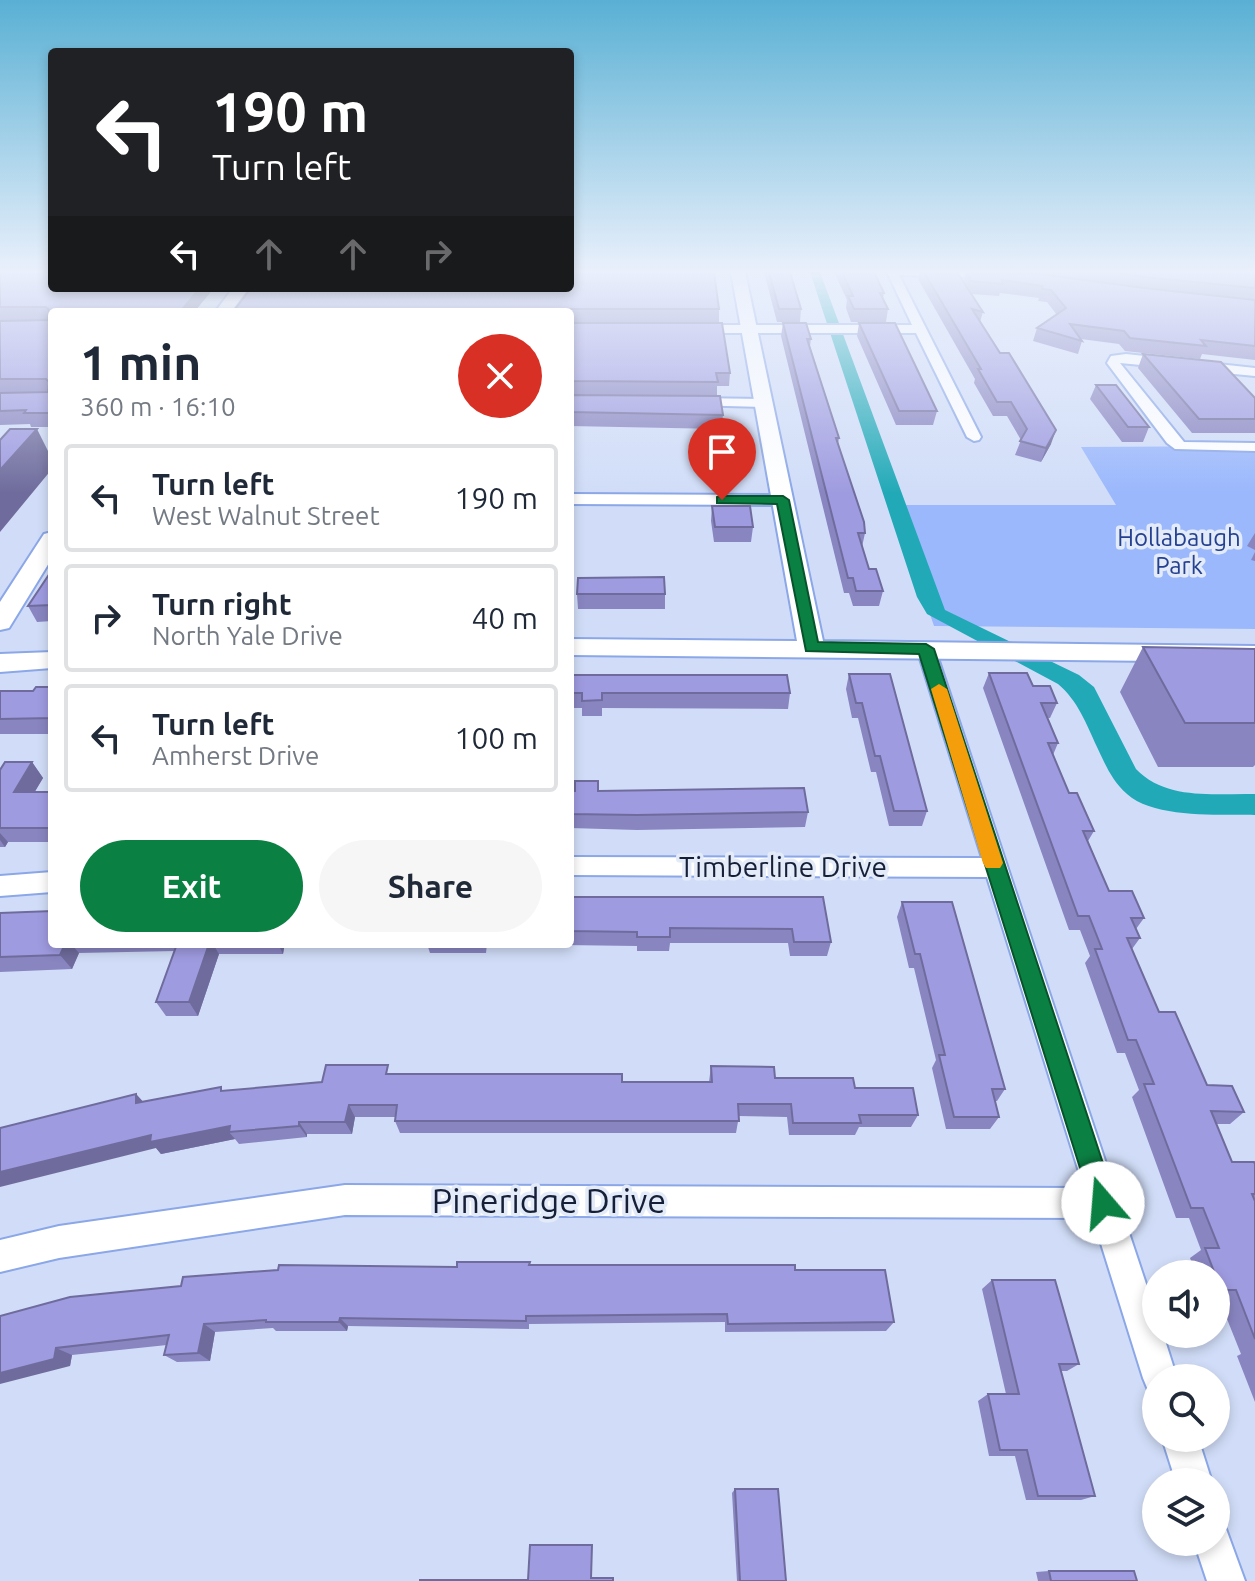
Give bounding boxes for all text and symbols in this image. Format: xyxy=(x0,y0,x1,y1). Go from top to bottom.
icon: left xyxy=(80,80,184,184)
text: 190 m xyxy=(212,80,368,143)
text: Turn left xyxy=(212,146,351,187)
icon: left xyxy=(163,232,207,276)
icon: ahead xyxy=(247,232,291,276)
icon: ahead xyxy=(331,232,375,276)
icon: right xyxy=(415,232,459,276)
button: close xyxy=(458,334,542,418)
text: 1 min xyxy=(80,335,201,389)
text: 360 m · 16:10 xyxy=(80,392,236,421)
pin xyxy=(688,418,756,500)
icon: arrive xyxy=(700,430,744,474)
text: Turn left xyxy=(152,467,274,501)
icon: left xyxy=(84,476,128,520)
text: 190 m xyxy=(454,481,538,515)
text: West Walnut Street xyxy=(152,501,380,530)
park label: Hollabaugh Park xyxy=(1117,524,1241,579)
text: Turn right xyxy=(152,587,292,621)
icon: right xyxy=(84,596,128,640)
text: 40 m xyxy=(471,601,538,635)
text: North Yale Drive xyxy=(152,621,343,650)
text: Turn left xyxy=(152,707,274,741)
icon: left xyxy=(84,716,128,760)
text: 100 m xyxy=(454,721,538,755)
text: Amherst Drive xyxy=(152,741,319,770)
button: Exit xyxy=(80,840,303,932)
button: Share xyxy=(319,840,542,932)
street label: Timberline Drive xyxy=(679,851,887,882)
position arrow xyxy=(1061,1161,1145,1245)
street label: Pineridge Drive xyxy=(432,1181,666,1219)
map controls xyxy=(1142,1260,1230,1556)
button: sound xyxy=(1142,1260,1230,1348)
button: search xyxy=(1142,1364,1230,1452)
button: layers xyxy=(1142,1468,1230,1556)

